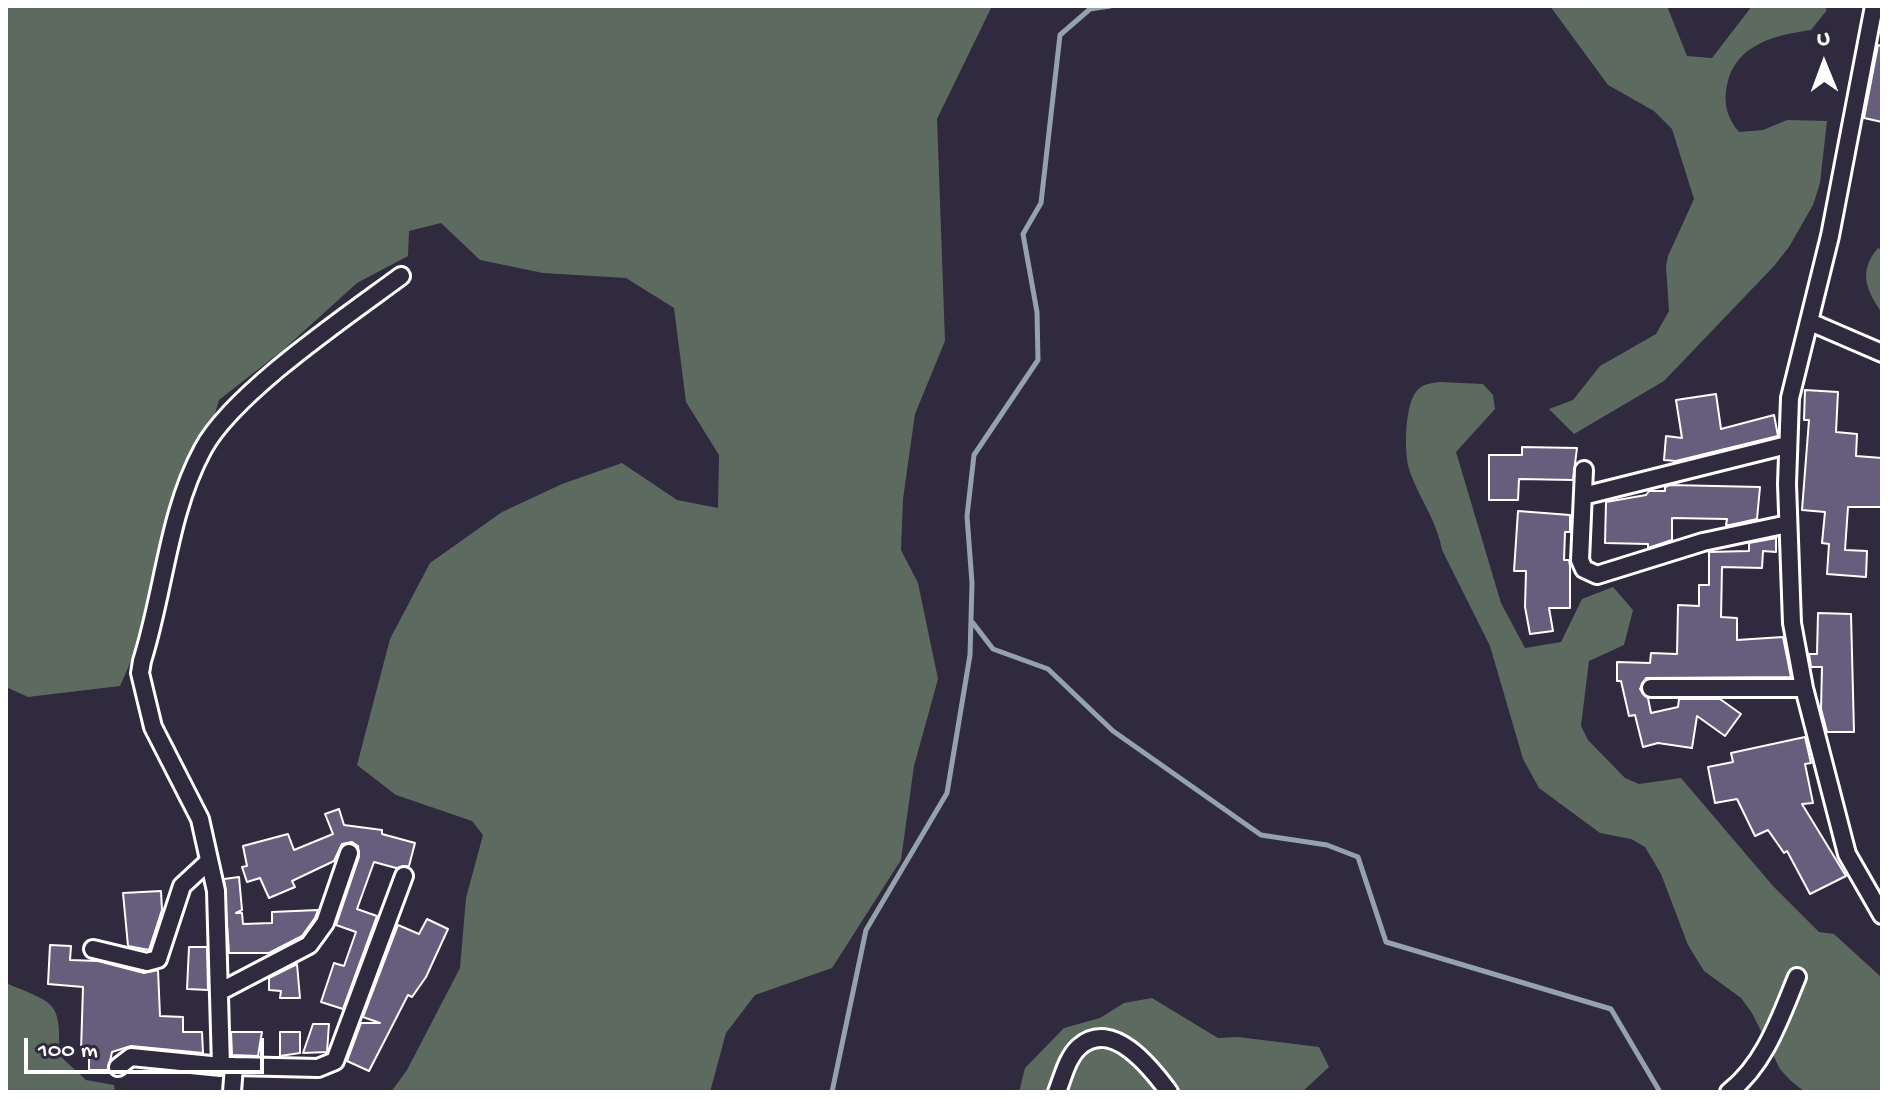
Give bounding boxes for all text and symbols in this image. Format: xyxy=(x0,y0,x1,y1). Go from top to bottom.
north arrow xyxy=(1784,24,1864,104)
text: U xyxy=(1817,27,1830,53)
scale bar xyxy=(28,1022,268,1072)
text: 100 m xyxy=(38,1037,98,1066)

